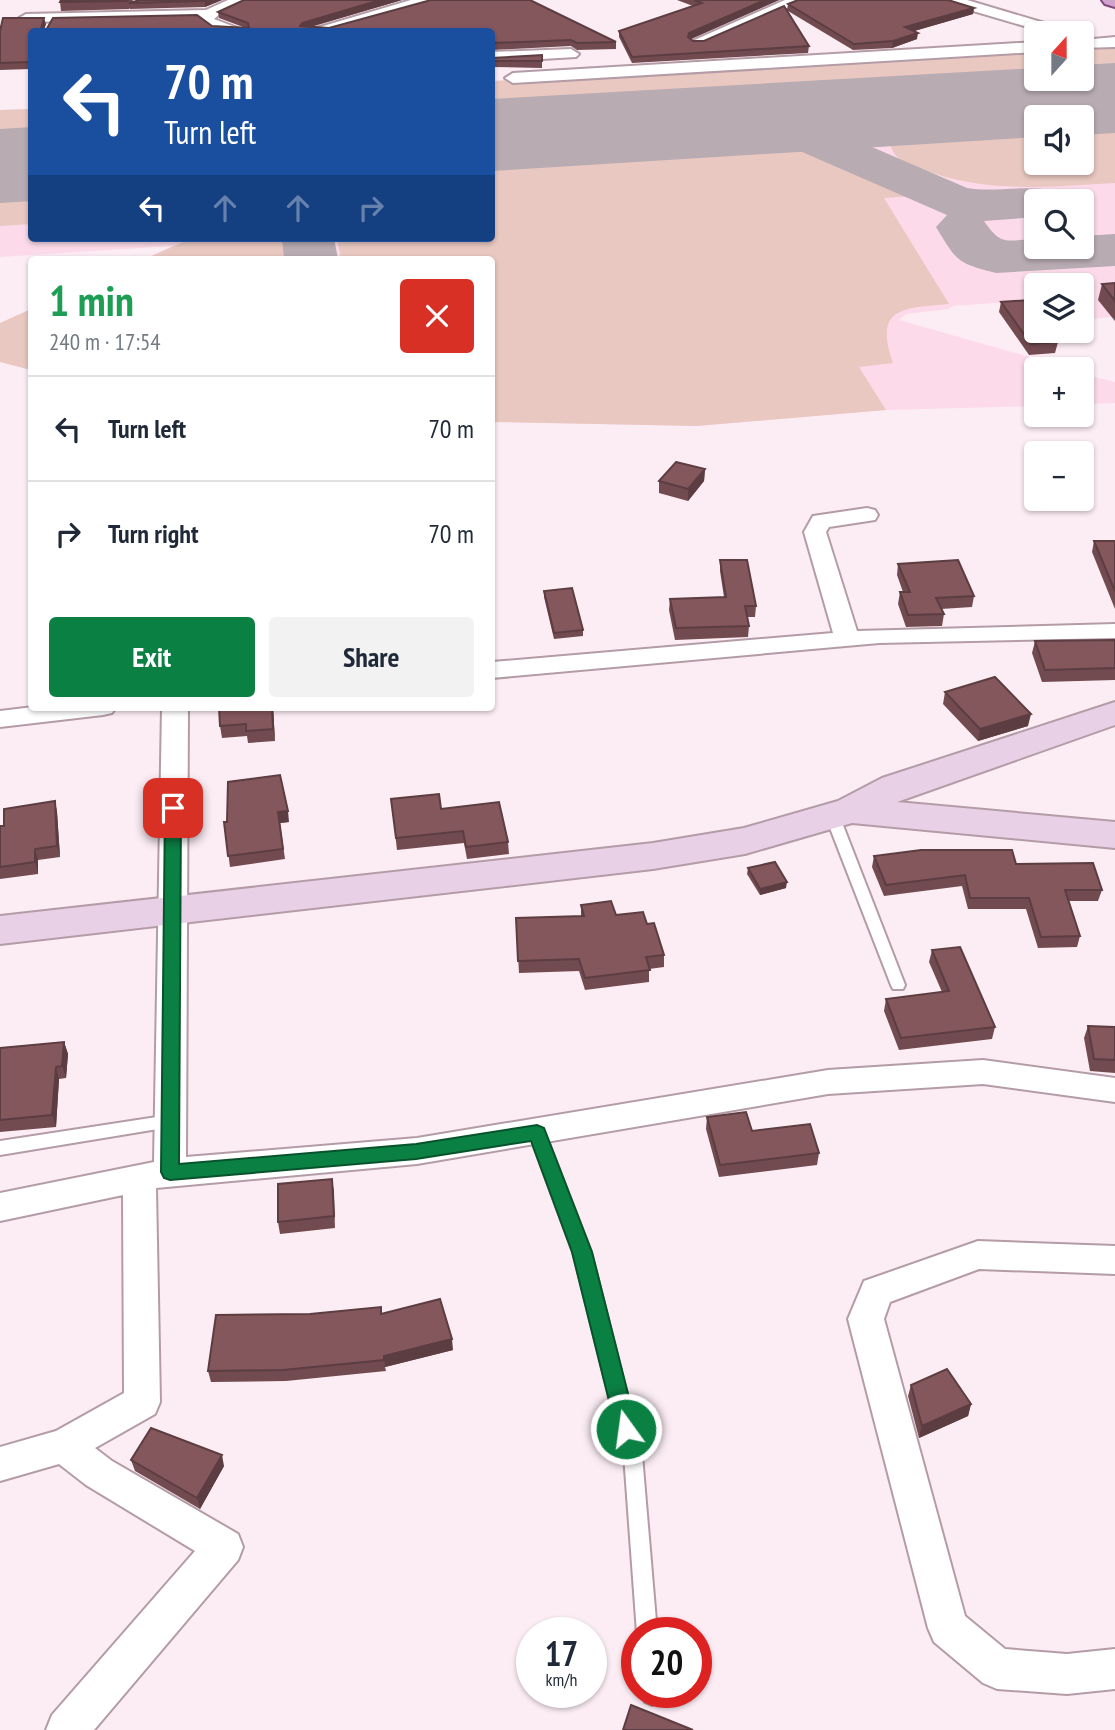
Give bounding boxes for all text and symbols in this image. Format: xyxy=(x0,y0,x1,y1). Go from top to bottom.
north arrow xyxy=(1024,21,1094,91)
map controls xyxy=(1024,21,1094,511)
text: 70 m xyxy=(164,49,253,113)
icon: left xyxy=(49,56,140,147)
button: sound xyxy=(1024,105,1094,175)
text: Turn left xyxy=(164,111,256,153)
icon: left xyxy=(133,189,171,227)
icon: ahead xyxy=(206,189,244,227)
icon: ahead xyxy=(279,189,317,227)
icon: right xyxy=(352,189,390,227)
button: search xyxy=(1024,189,1094,259)
text: 1 min xyxy=(49,273,134,328)
button: layers xyxy=(1024,273,1094,343)
button: close xyxy=(400,279,474,353)
text: 240 m · 17:54 xyxy=(49,327,161,356)
button: + xyxy=(1024,357,1094,427)
icon: left xyxy=(49,410,87,448)
text: Turn left xyxy=(108,412,186,445)
text: 70 m xyxy=(428,412,474,445)
button: − xyxy=(1024,441,1094,511)
icon: right xyxy=(49,515,87,553)
text: Turn right xyxy=(108,517,199,550)
text: 70 m xyxy=(428,517,474,550)
button: Exit xyxy=(49,617,255,697)
button: Share xyxy=(269,617,474,697)
pin xyxy=(143,778,203,838)
icon: arrive xyxy=(154,789,192,827)
position arrow xyxy=(589,1392,663,1466)
speed limit sign: 20 xyxy=(621,1617,712,1708)
text: 17 xyxy=(545,1630,578,1676)
text: km/h xyxy=(546,1668,577,1691)

